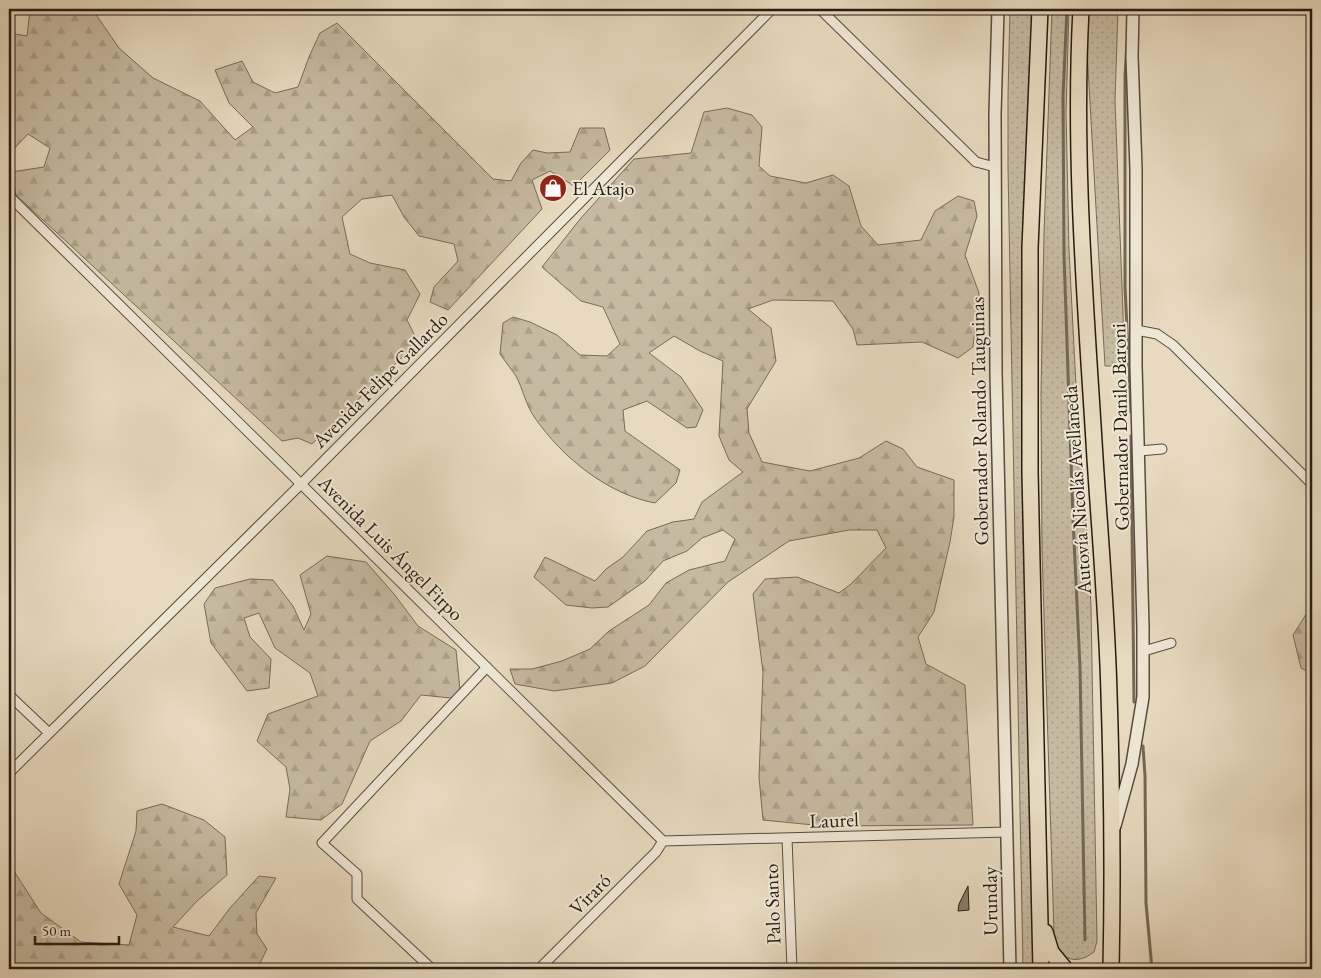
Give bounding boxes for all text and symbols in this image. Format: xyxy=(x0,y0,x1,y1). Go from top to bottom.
shop icon: El Atajo xyxy=(538,173,568,203)
place label: El Atajo xyxy=(572,175,634,201)
street label: Gobernador Rolando Tauguinas xyxy=(964,296,994,546)
street label: Avenida Felipe Gallardo xyxy=(306,306,454,454)
street label: Gobernador Danilo Baroni xyxy=(1105,323,1135,531)
street label: Autovía Nicolás Avellaneda xyxy=(1057,385,1097,596)
street label: Avenida Luis Ángel Firpo xyxy=(312,469,469,626)
street label: Laurel xyxy=(809,806,859,834)
street label: Palo Santo xyxy=(758,863,786,945)
street label: Urunday xyxy=(976,866,1004,936)
street label: Viraró xyxy=(563,867,617,921)
scale bar xyxy=(35,913,119,945)
text: 50 m xyxy=(42,921,71,940)

